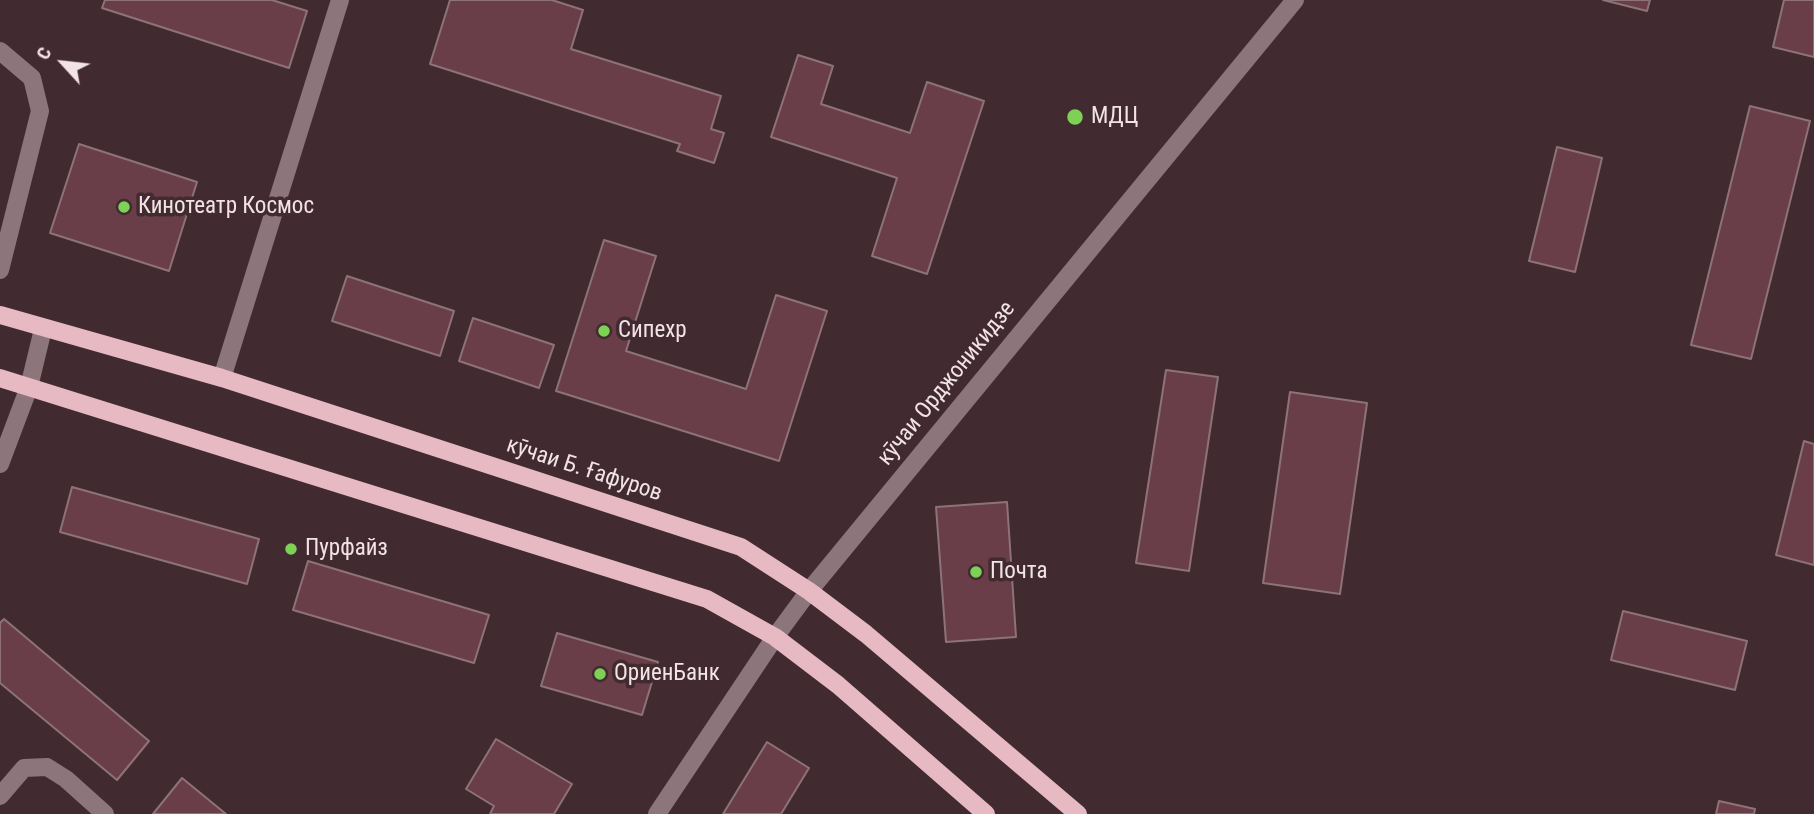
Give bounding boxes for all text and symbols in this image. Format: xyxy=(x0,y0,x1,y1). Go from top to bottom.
north arrow xyxy=(28,28,98,98)
text: С xyxy=(31,43,57,63)
place label: МДЦ xyxy=(1091,103,1139,131)
marker: МДЦ xyxy=(1065,107,1085,127)
place label: Кинотеатр Космос xyxy=(138,193,314,221)
marker: Кинотеатр Космос xyxy=(116,199,132,215)
street label: кӯчаи Орджоникидзе xyxy=(872,296,1022,472)
place label: Сипехр xyxy=(618,317,687,345)
marker: Сипехр xyxy=(596,323,612,339)
street label: кӯчаи Б. Ғафуров xyxy=(503,432,665,508)
place label: Пурфайз xyxy=(305,535,388,563)
marker: Пурфайз xyxy=(283,541,299,557)
place label: Почта xyxy=(990,558,1047,586)
marker: Почта xyxy=(968,564,984,580)
place label: ОриенБанк xyxy=(614,660,720,688)
marker: ОриенБанк xyxy=(592,666,608,682)

